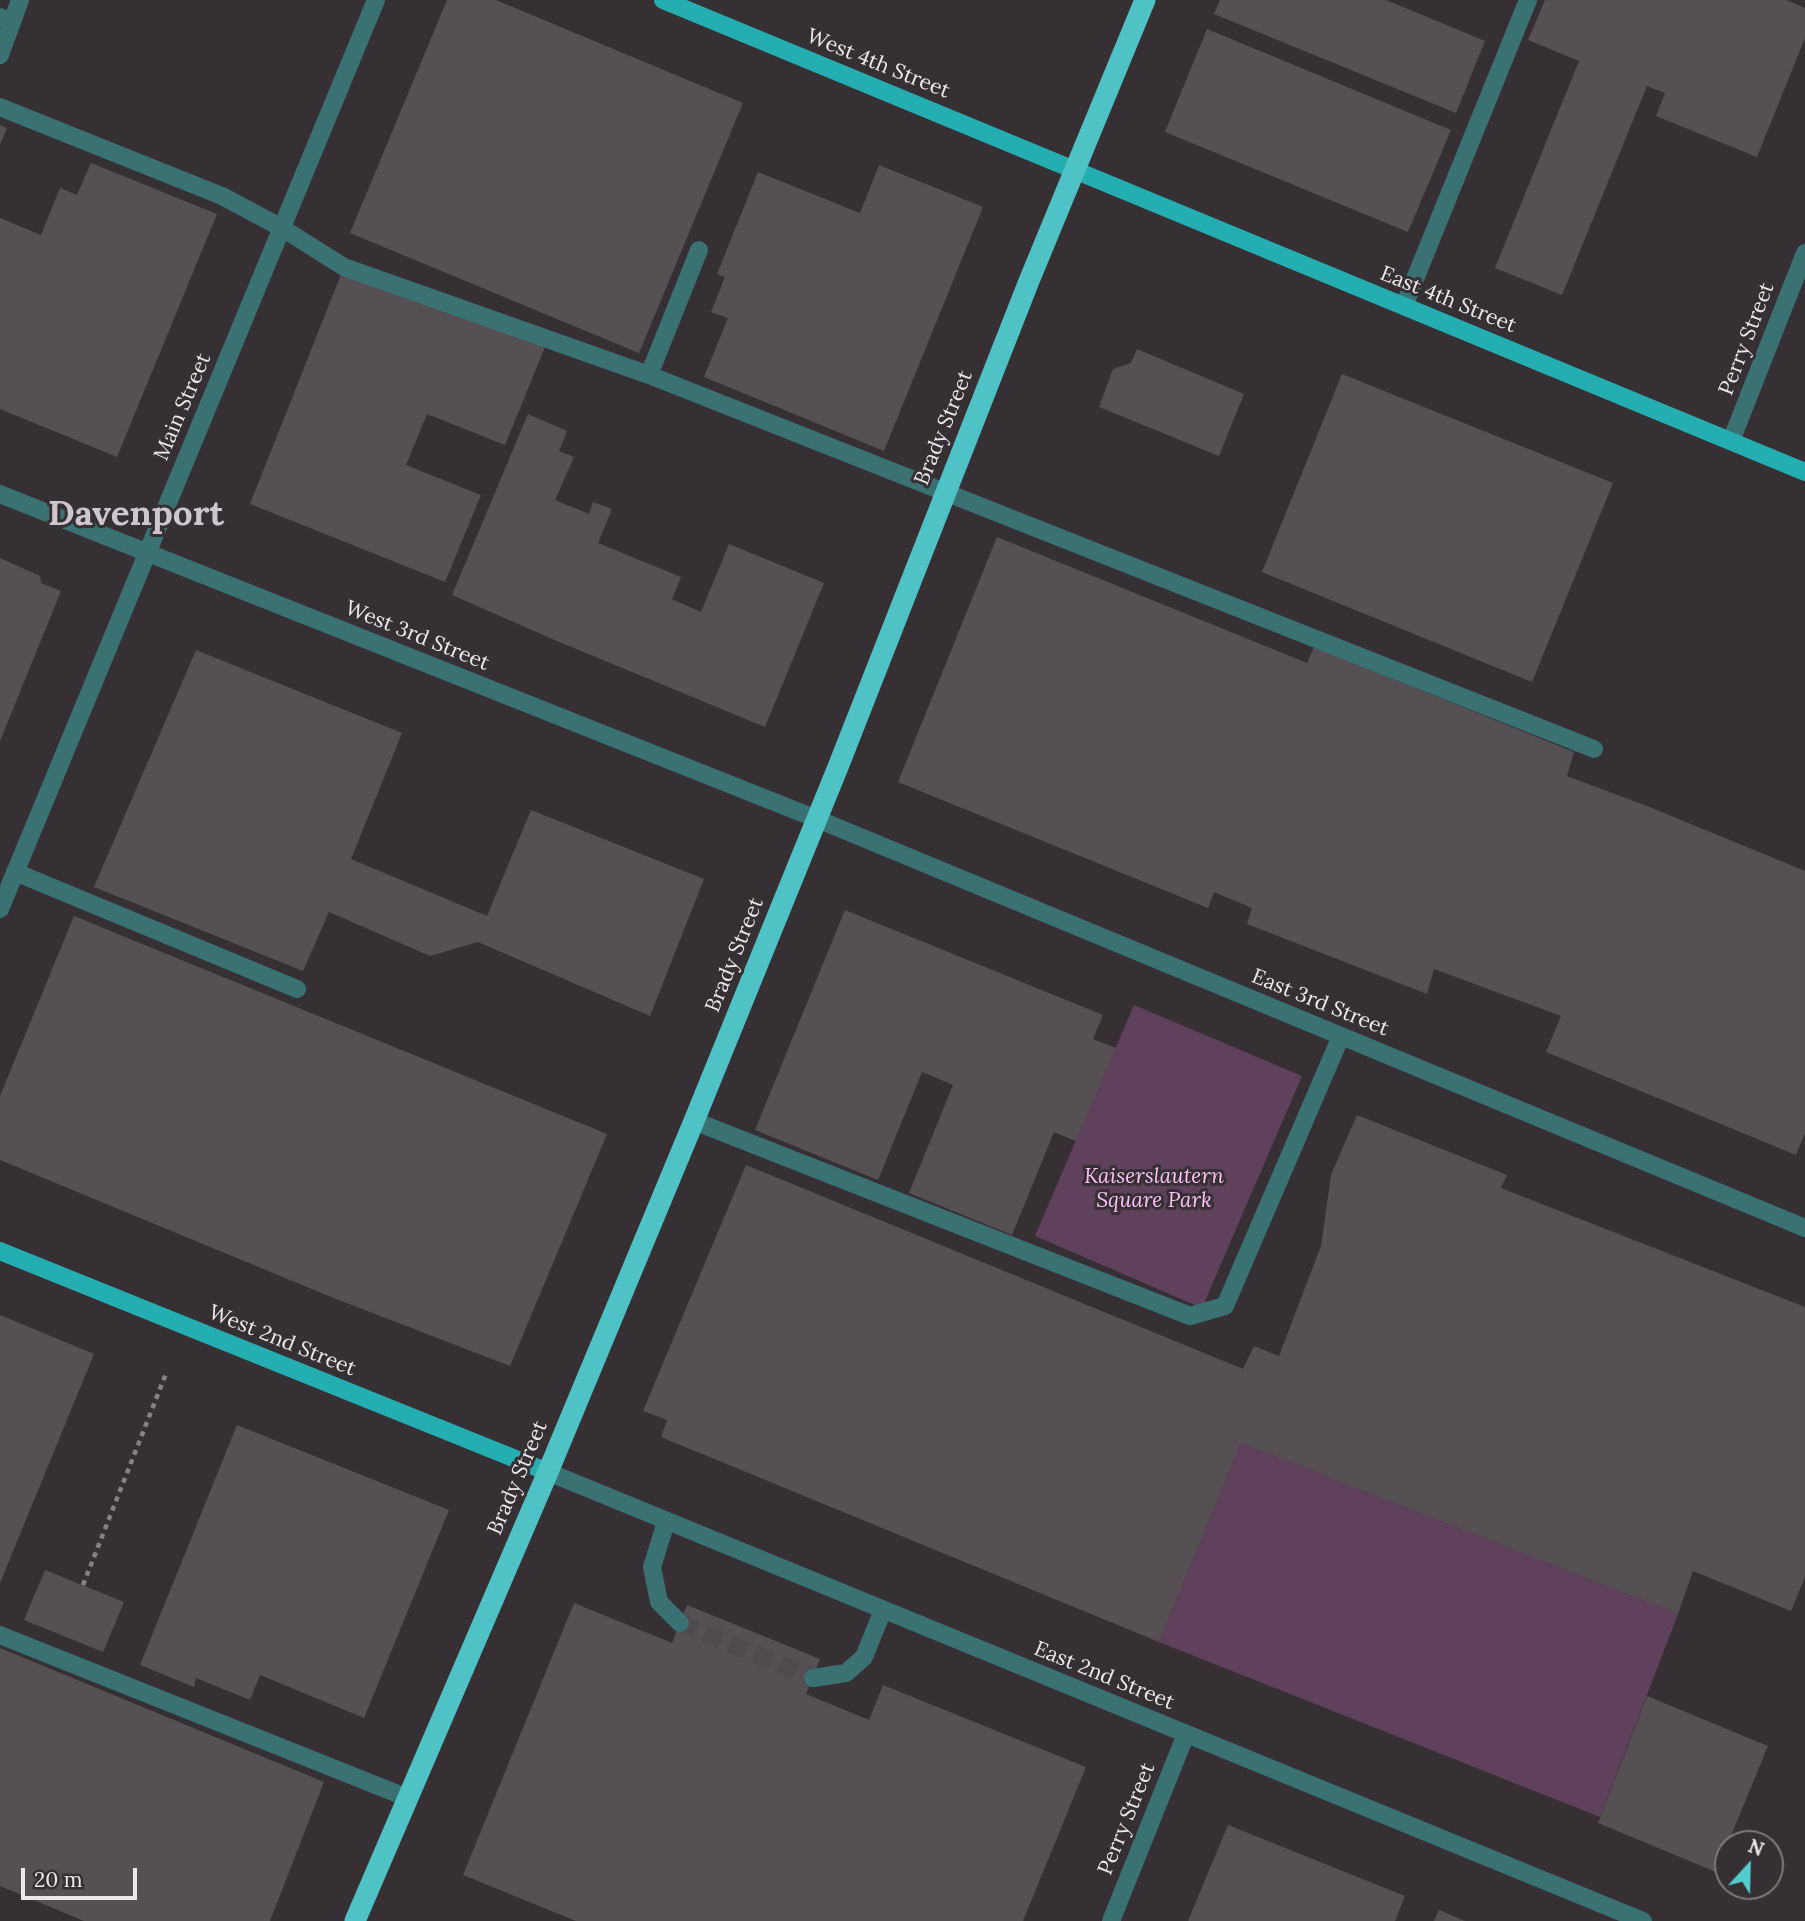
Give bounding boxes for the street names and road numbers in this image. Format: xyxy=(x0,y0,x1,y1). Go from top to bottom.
street label: West 4th Street xyxy=(803,24,953,104)
street label: East 4th Street xyxy=(1376,261,1520,339)
street label: Perry Street xyxy=(1714,279,1780,399)
street label: Main Street xyxy=(149,350,217,464)
street label: Brady Street xyxy=(910,367,978,489)
street label: West 3rd Street xyxy=(341,596,493,676)
street label: Brady Street xyxy=(701,894,769,1016)
street label: East 3rd Street xyxy=(1248,964,1392,1042)
street label: West 2nd Street xyxy=(205,1300,359,1382)
street label: Brady Street xyxy=(483,1417,553,1539)
street label: East 2nd Street xyxy=(1030,1636,1178,1716)
street label: Perry Street xyxy=(1093,1759,1161,1879)

